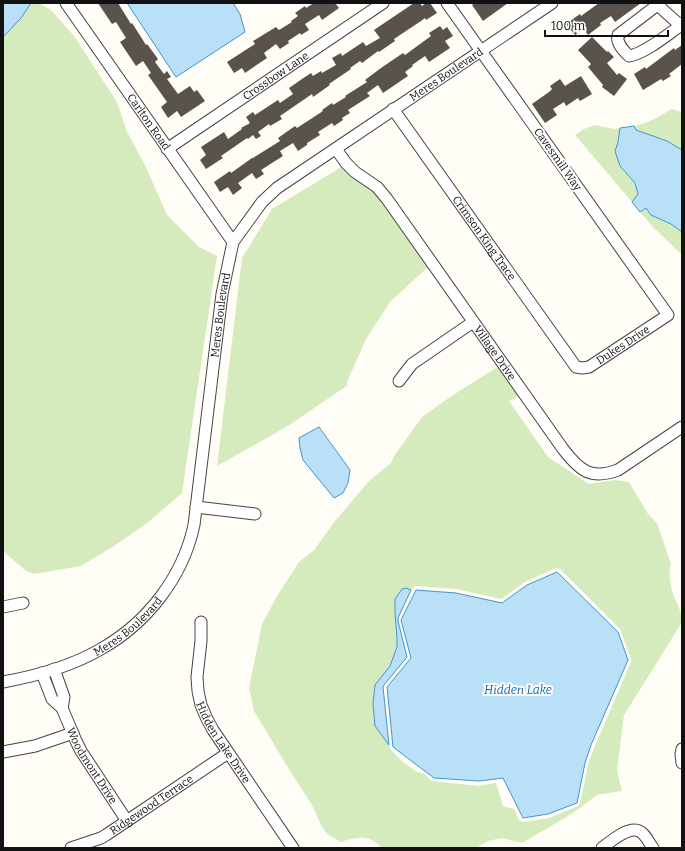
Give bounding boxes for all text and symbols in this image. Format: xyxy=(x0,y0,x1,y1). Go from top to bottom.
scale bar xyxy=(545,12,668,38)
text: 100 m xyxy=(551,19,586,33)
street label: Meres Boulevard xyxy=(407,45,486,104)
street label: Crossbow Lane xyxy=(240,49,311,103)
street label: Carlton Road xyxy=(124,91,173,153)
street label: Cavesmill Way xyxy=(531,125,584,193)
street label: Crimson King Trace xyxy=(450,193,518,283)
street label: Meres Boulevard xyxy=(208,271,233,358)
street label: Village Drive xyxy=(471,323,518,383)
street label: Dukes Drive xyxy=(594,323,652,367)
street label: Meres Boulevard xyxy=(91,594,165,659)
water label: Hidden Lake xyxy=(484,683,552,697)
street label: Hidden Lake Drive xyxy=(193,700,253,786)
street label: Woodmont Drive xyxy=(64,726,120,806)
street label: Ridgewood Terrace xyxy=(108,772,196,838)

